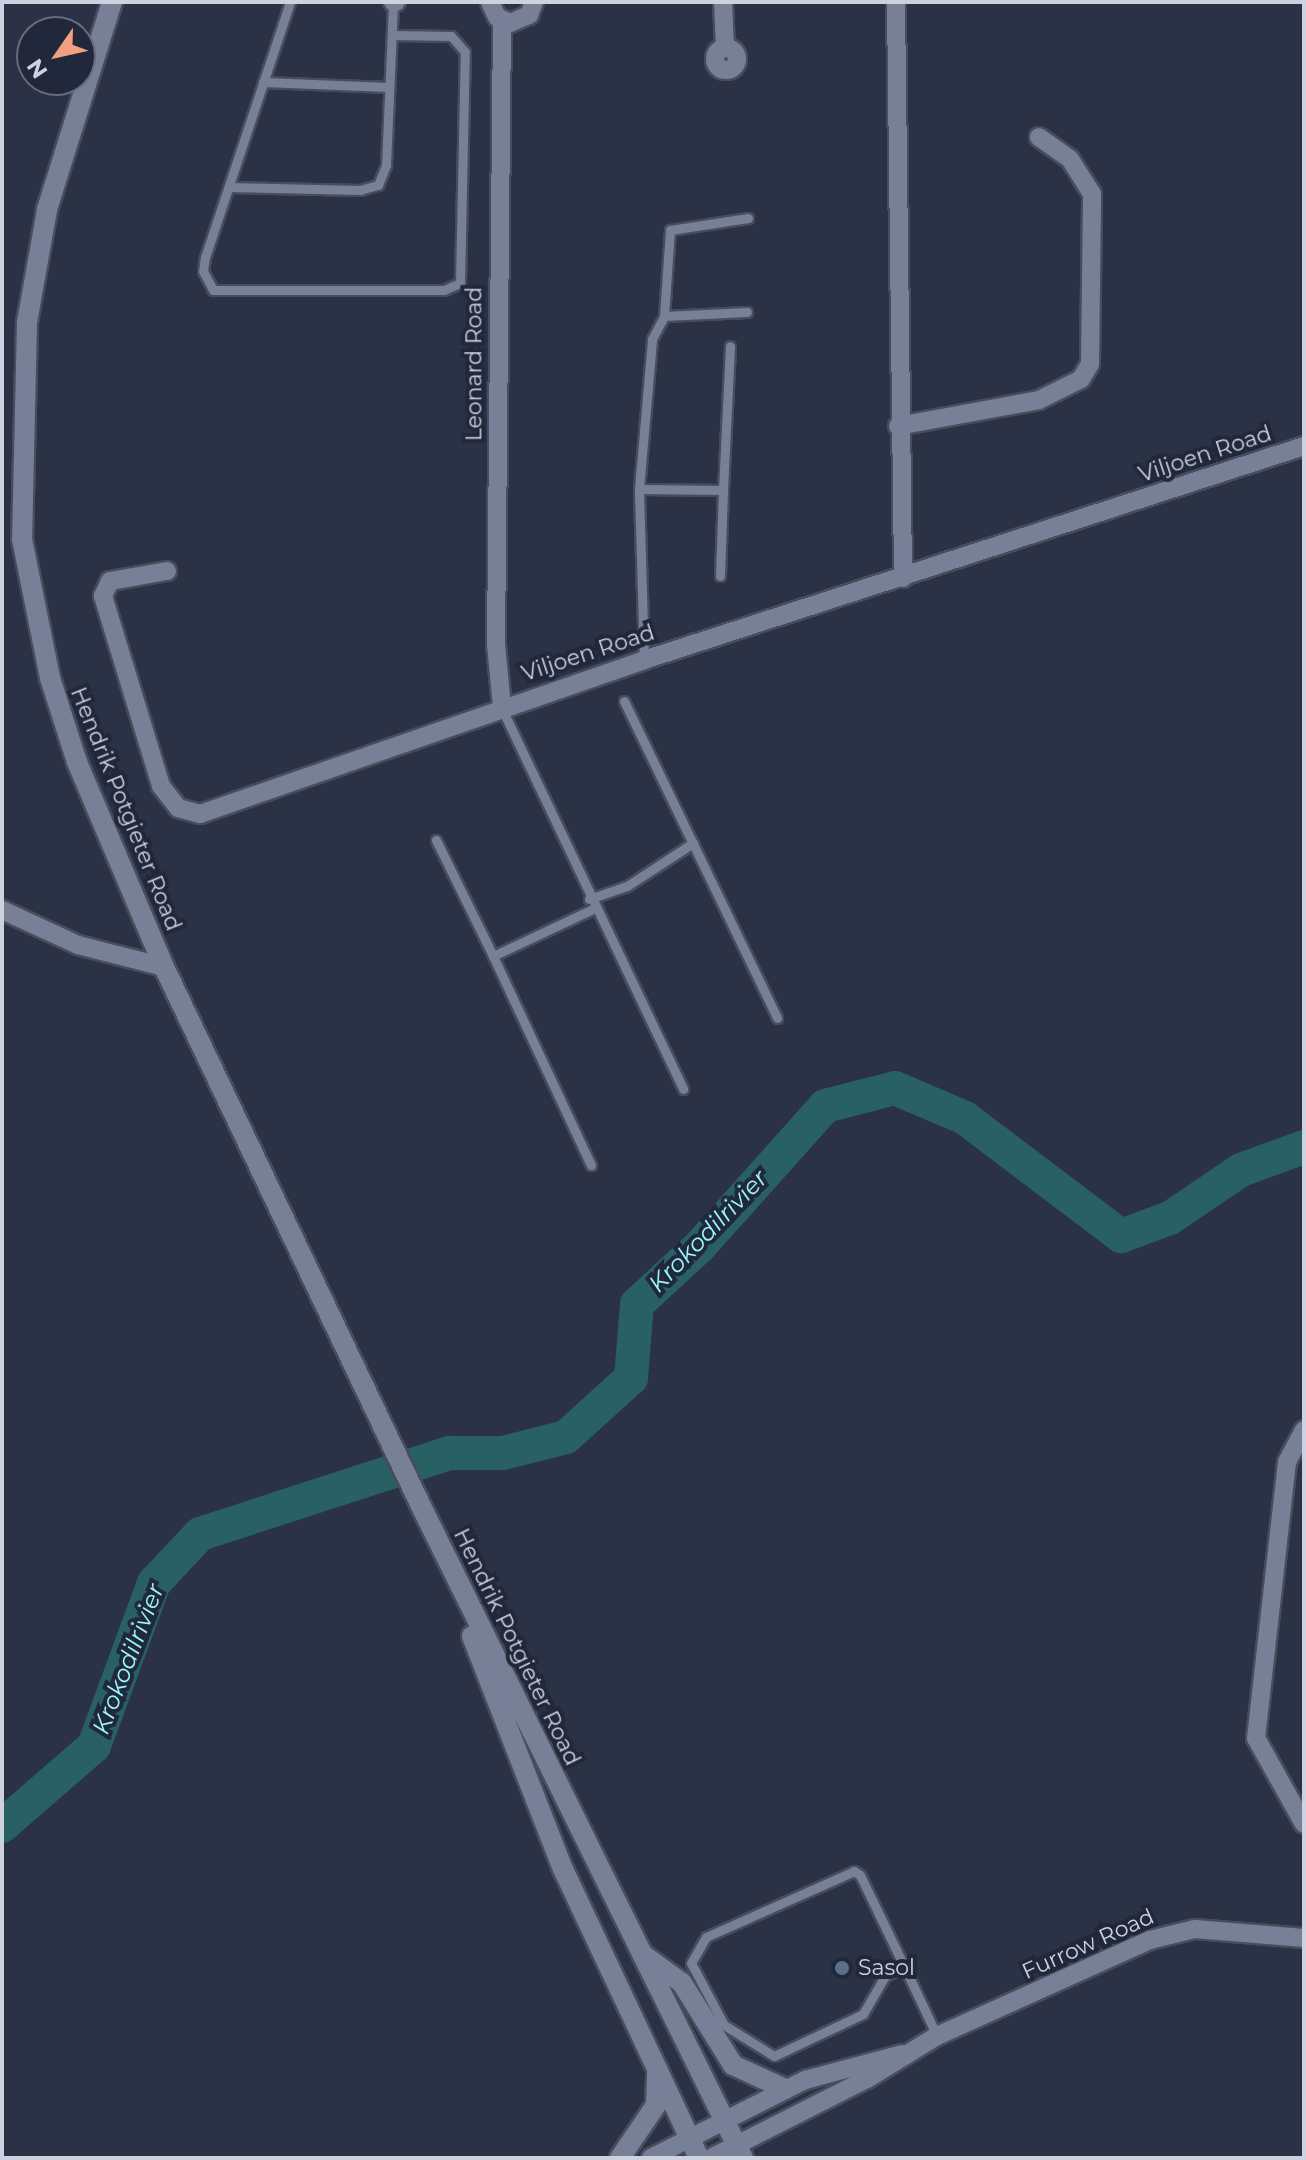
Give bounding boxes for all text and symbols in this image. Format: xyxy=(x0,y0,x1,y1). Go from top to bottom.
north arrow xyxy=(16,16,96,96)
text: N xyxy=(21,54,54,84)
street label: Leonard Road xyxy=(461,287,487,441)
street label: Viljoen Road xyxy=(1135,420,1275,488)
street label: Viljoen Road xyxy=(518,619,658,687)
street label: Hendrik Potgieter Road xyxy=(65,683,187,935)
water label: Krokodilrivier xyxy=(643,1164,773,1298)
street label: Hendrik Potgieter Road xyxy=(448,1524,586,1770)
water label: Krokodilrivier xyxy=(86,1580,170,1738)
street label: Furrow Road xyxy=(1018,1903,1158,1985)
place label: Sasol xyxy=(858,1955,915,1981)
marker: Sasol xyxy=(833,1959,851,1977)

